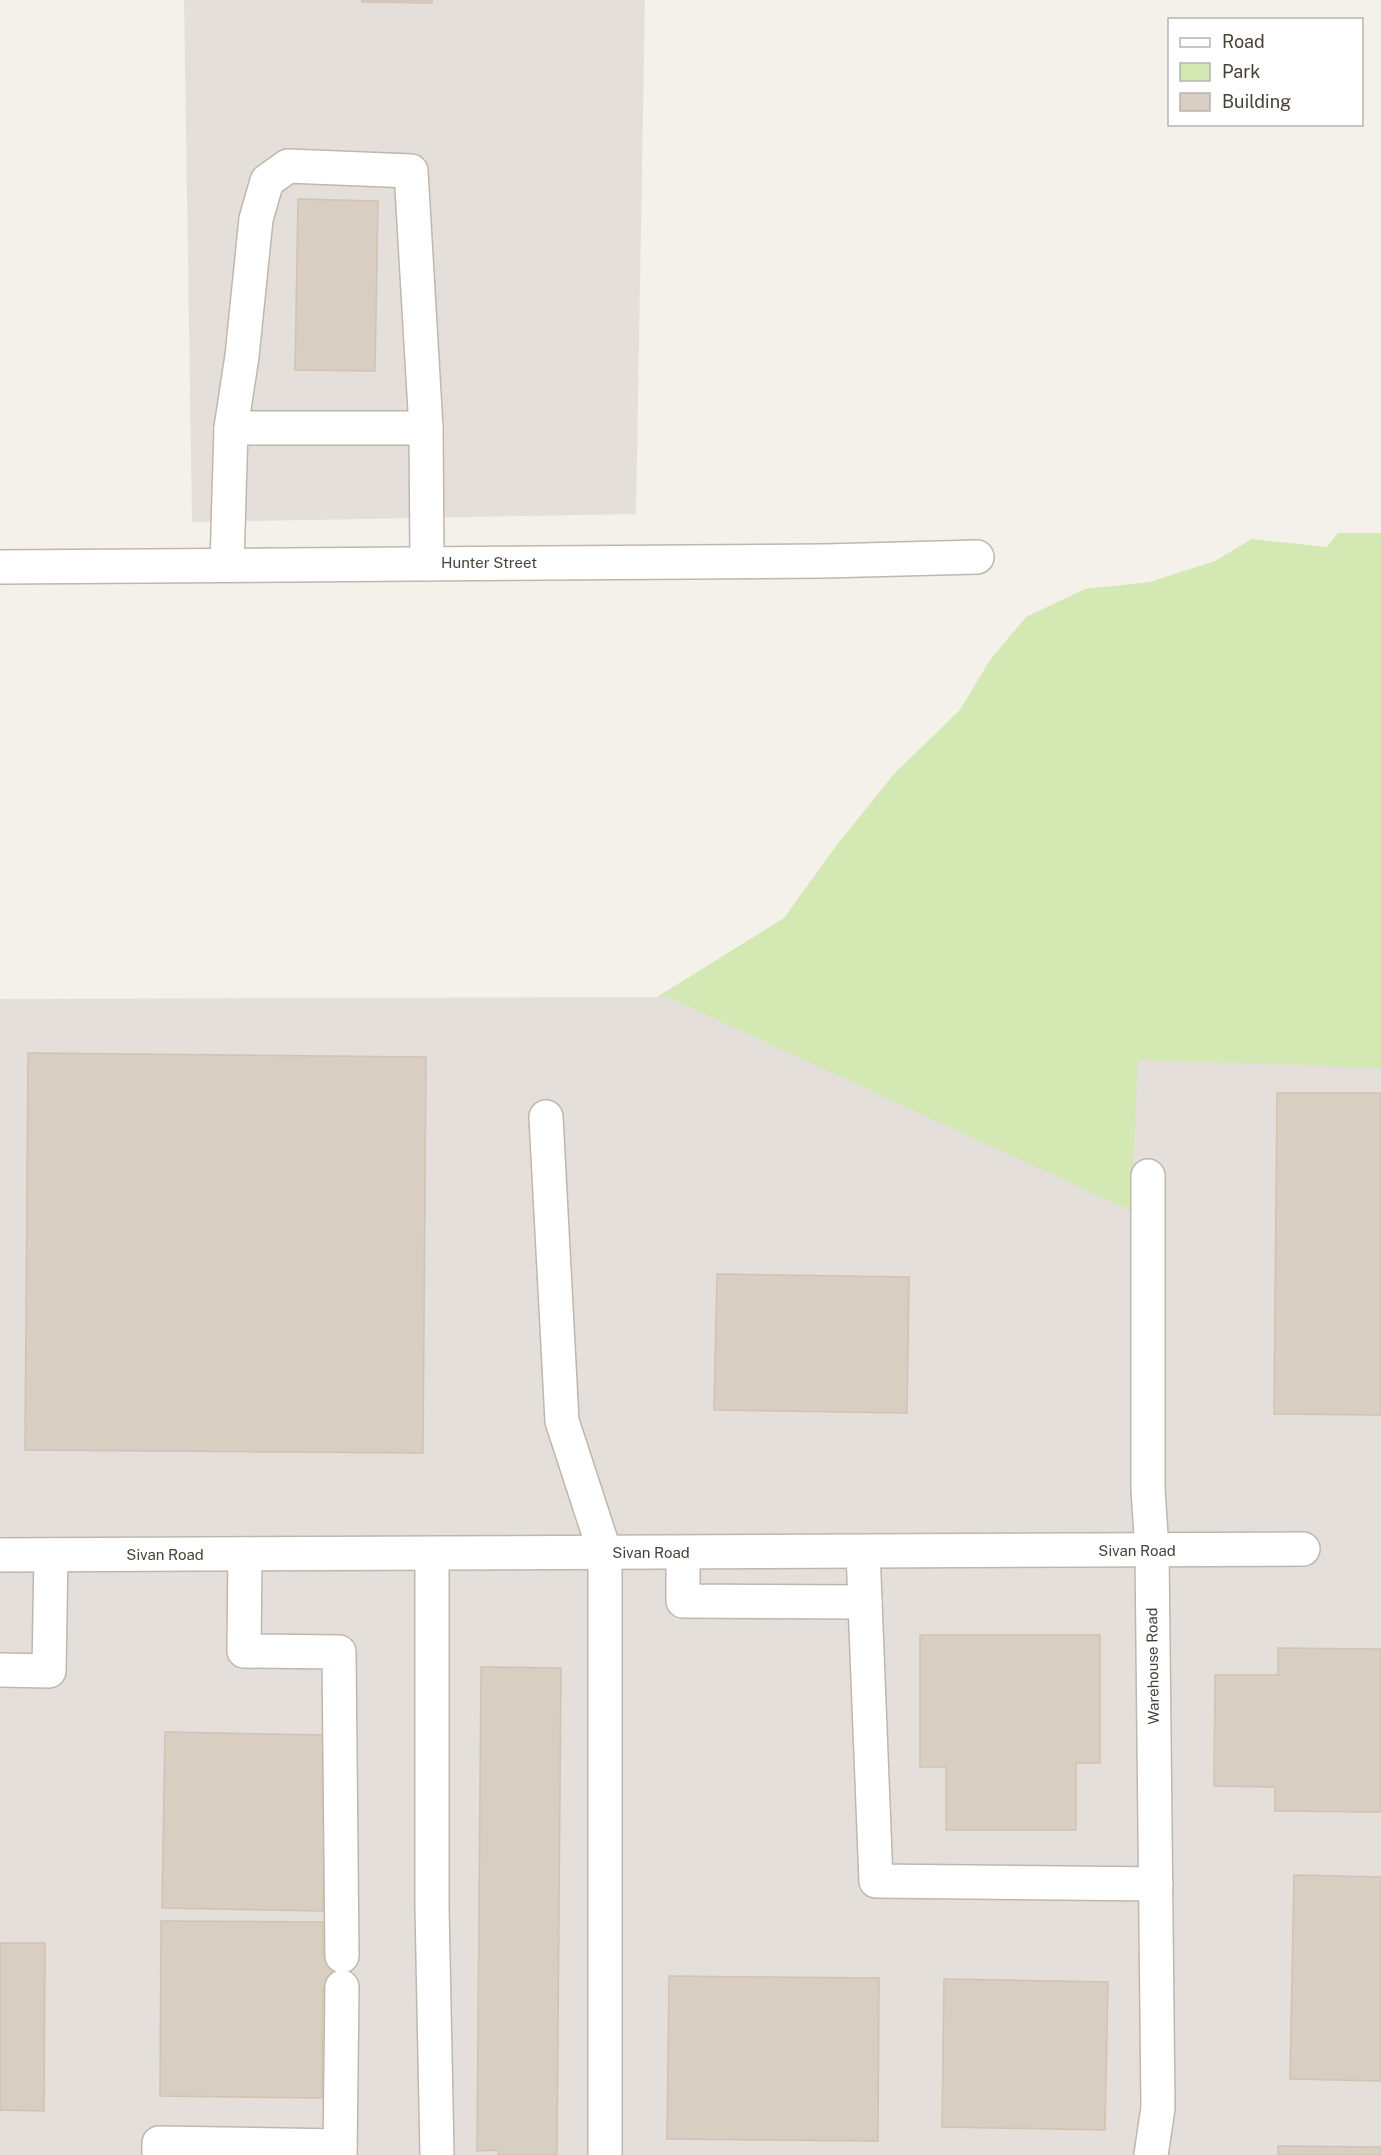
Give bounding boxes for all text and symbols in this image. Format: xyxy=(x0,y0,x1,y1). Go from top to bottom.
legend xyxy=(1168,18,1363,126)
text: Road xyxy=(1222,31,1265,52)
text: Park xyxy=(1222,61,1260,82)
text: Building xyxy=(1222,91,1291,112)
street label: Hunter Street xyxy=(441,554,537,571)
street label: Sivan Road xyxy=(1098,1542,1176,1559)
street label: Sivan Road xyxy=(612,1544,690,1561)
street label: Sivan Road xyxy=(126,1546,204,1563)
street label: Warehouse Road xyxy=(1143,1607,1162,1725)

